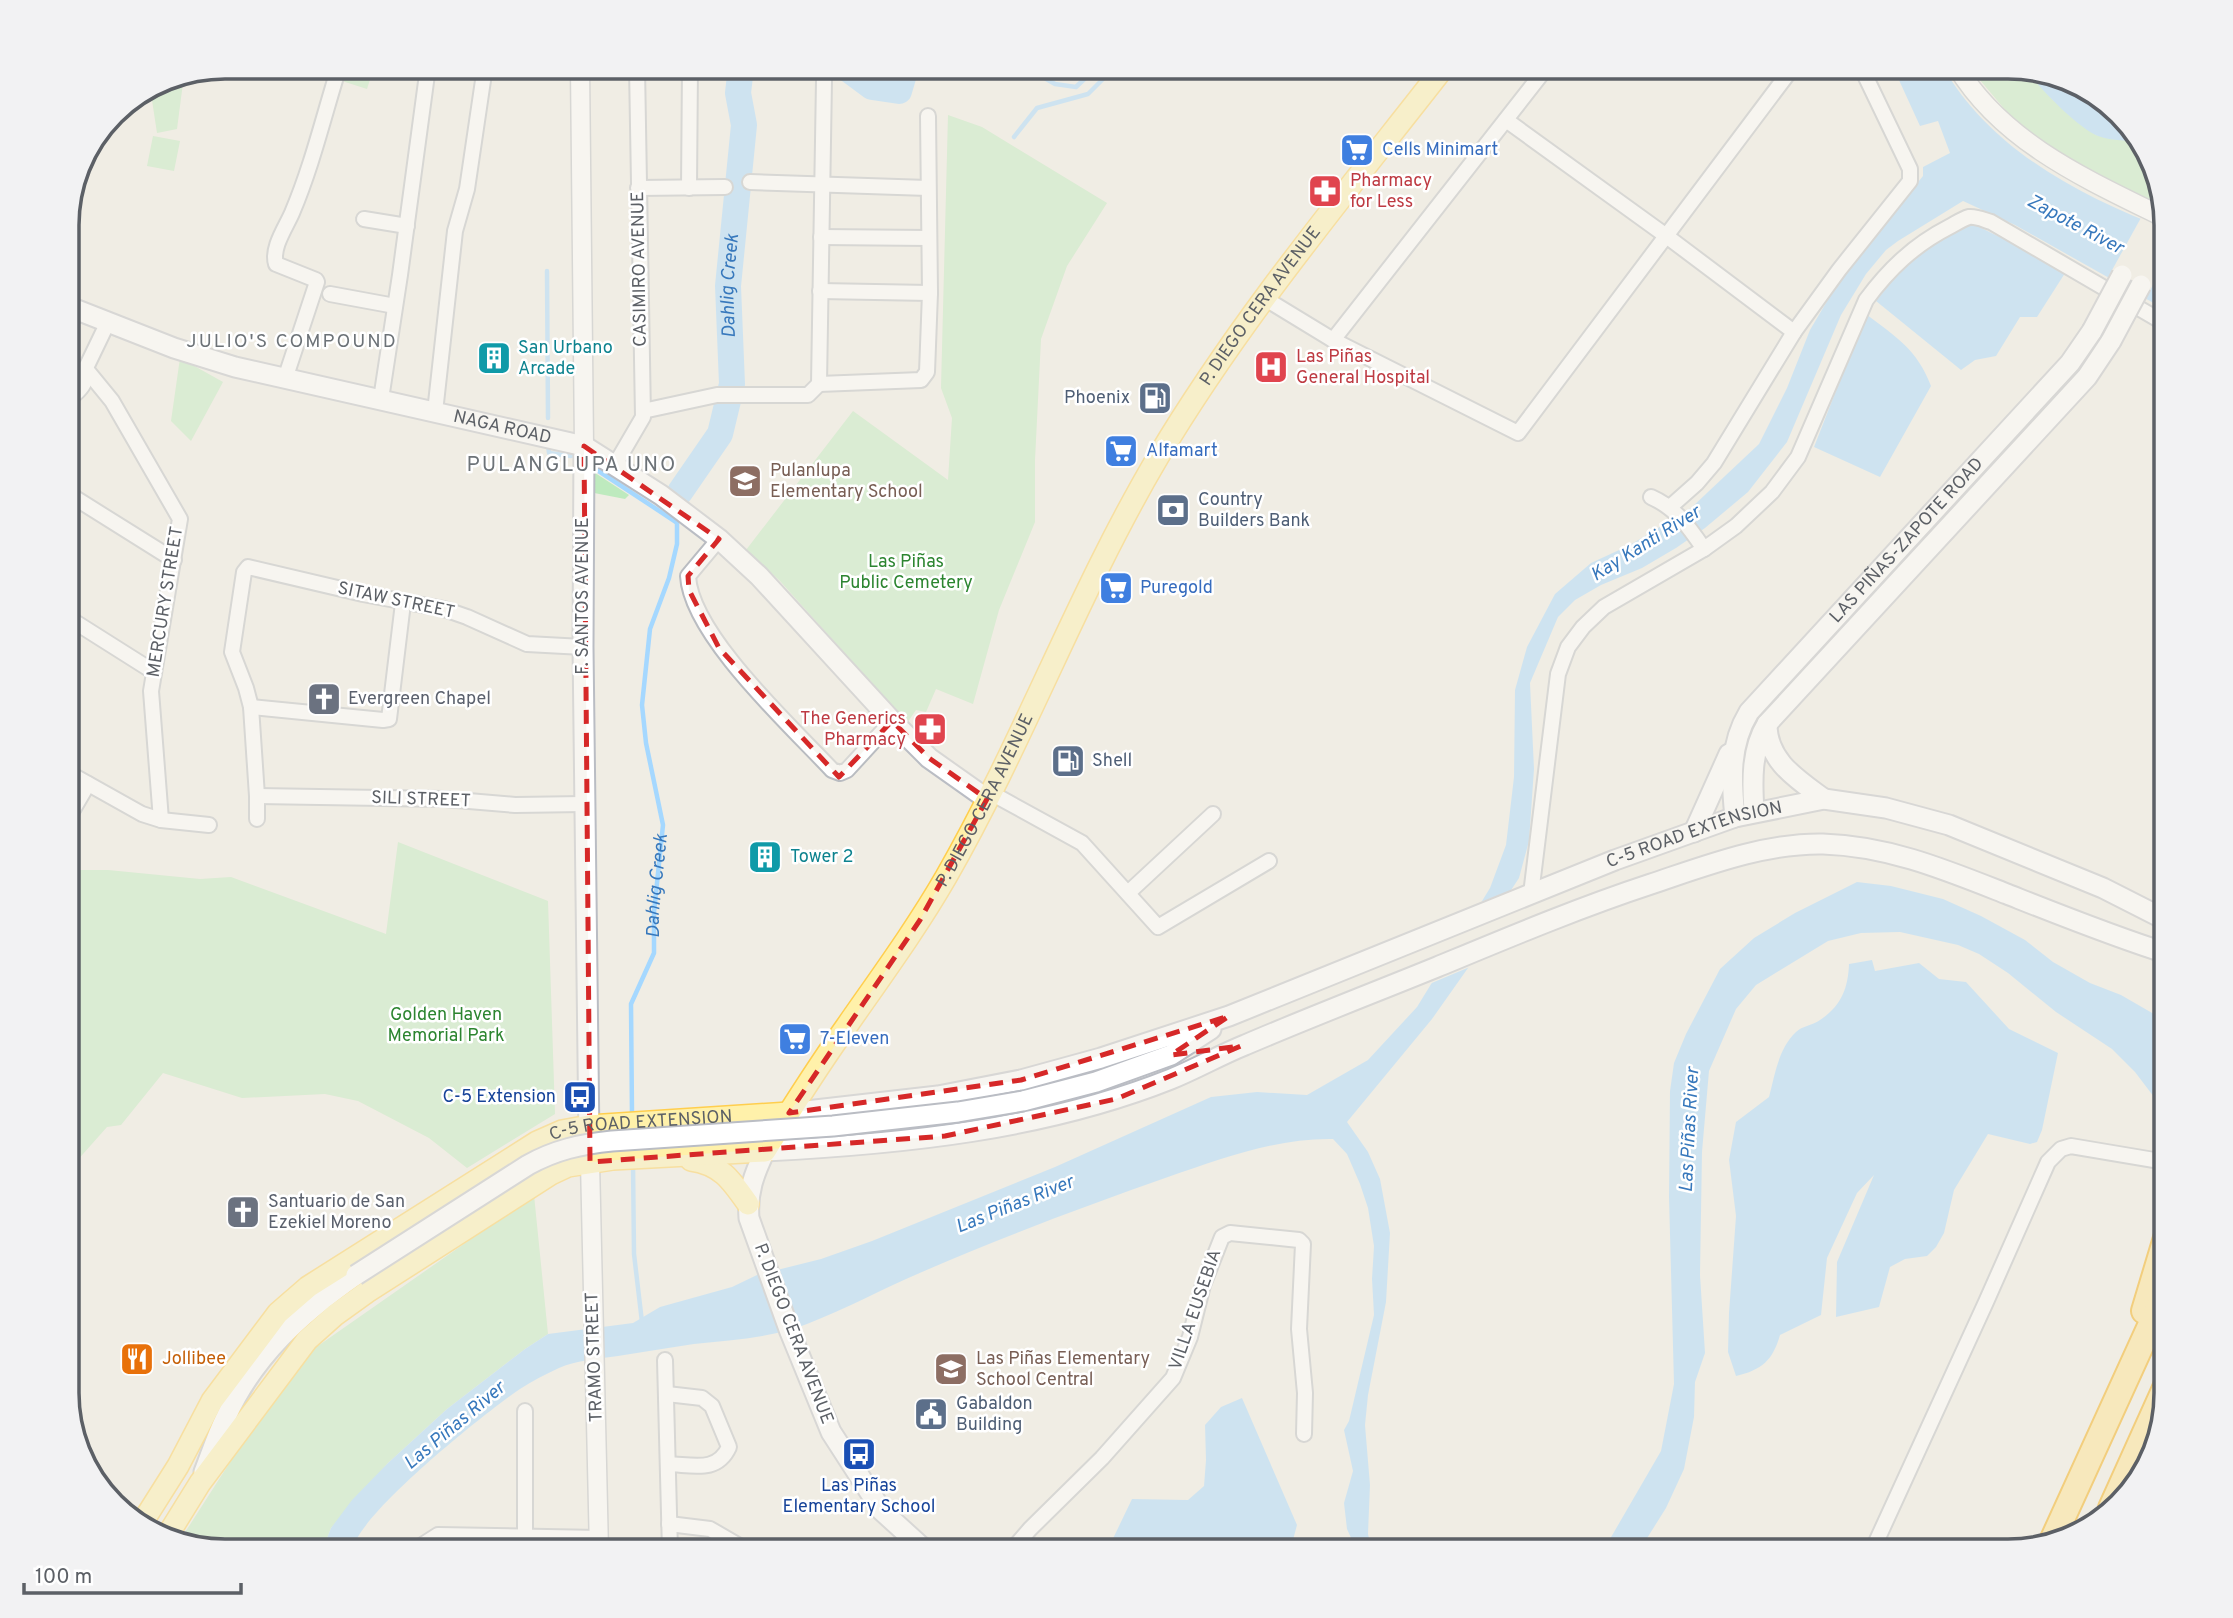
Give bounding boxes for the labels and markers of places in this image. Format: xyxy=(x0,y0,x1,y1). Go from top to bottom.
supermarket icon: Cells Minimart xyxy=(1338,131,1376,169)
place label: Cells Minimart xyxy=(1382,139,1498,162)
place label: Pharmacy for Less xyxy=(1350,170,1432,214)
pharmacy icon: Pharmacy for Less xyxy=(1306,172,1344,210)
place label: San Urbano Arcade xyxy=(518,337,613,381)
building icon: San Urbano Arcade xyxy=(475,339,513,377)
place label: Las Piñas General Hospital xyxy=(1296,346,1430,390)
hospital icon: Las Piñas General Hospital xyxy=(1252,348,1290,386)
fuel station icon: Phoenix xyxy=(1136,379,1174,417)
place label: Phoenix xyxy=(1064,387,1130,410)
supermarket icon: Alfamart xyxy=(1102,432,1140,470)
place label: Alfamart xyxy=(1146,440,1218,463)
place label: Pulanlupa Elementary School xyxy=(770,460,923,504)
school or university icon: Pulanlupa Elementary School xyxy=(726,462,764,500)
place label: Country Builders Bank xyxy=(1198,489,1310,533)
bank icon: Country Builders Bank xyxy=(1154,491,1192,529)
supermarket icon: Puregold xyxy=(1097,569,1135,607)
place label: Puregold xyxy=(1140,577,1213,600)
church icon: Evergreen Chapel xyxy=(305,680,343,718)
place label: Evergreen Chapel xyxy=(348,688,491,711)
place label: The Generics Pharmacy xyxy=(800,708,906,752)
pharmacy icon: The Generics Pharmacy xyxy=(911,710,949,748)
fuel station icon: Shell xyxy=(1049,742,1087,780)
place label: Shell xyxy=(1092,750,1132,773)
building icon: Tower 2 xyxy=(746,838,784,876)
place label: Tower 2 xyxy=(790,846,854,869)
supermarket icon: 7-Eleven xyxy=(776,1020,814,1058)
place label: 7-Eleven xyxy=(820,1028,889,1051)
bus stop icon: C-5 Extension xyxy=(561,1078,599,1116)
place label: C-5 Extension xyxy=(442,1086,556,1109)
place label: Santuario de San Ezekiel Moreno xyxy=(268,1191,405,1235)
church icon: Santuario de San Ezekiel Moreno xyxy=(224,1193,262,1231)
restaurant icon: Jollibee xyxy=(118,1340,156,1378)
place label: Jollibee xyxy=(162,1348,226,1371)
place label: Las Piñas Elementary School Central xyxy=(976,1348,1150,1392)
school or university icon: Las Piñas Elementary School Central xyxy=(932,1350,970,1388)
place label: Gabaldon Building xyxy=(956,1393,1033,1437)
public building icon: Gabaldon Building xyxy=(912,1395,950,1433)
bus stop icon: Las Piñas Elementary School xyxy=(840,1435,878,1473)
place label: Las Piñas Elementary School xyxy=(783,1475,935,1519)

